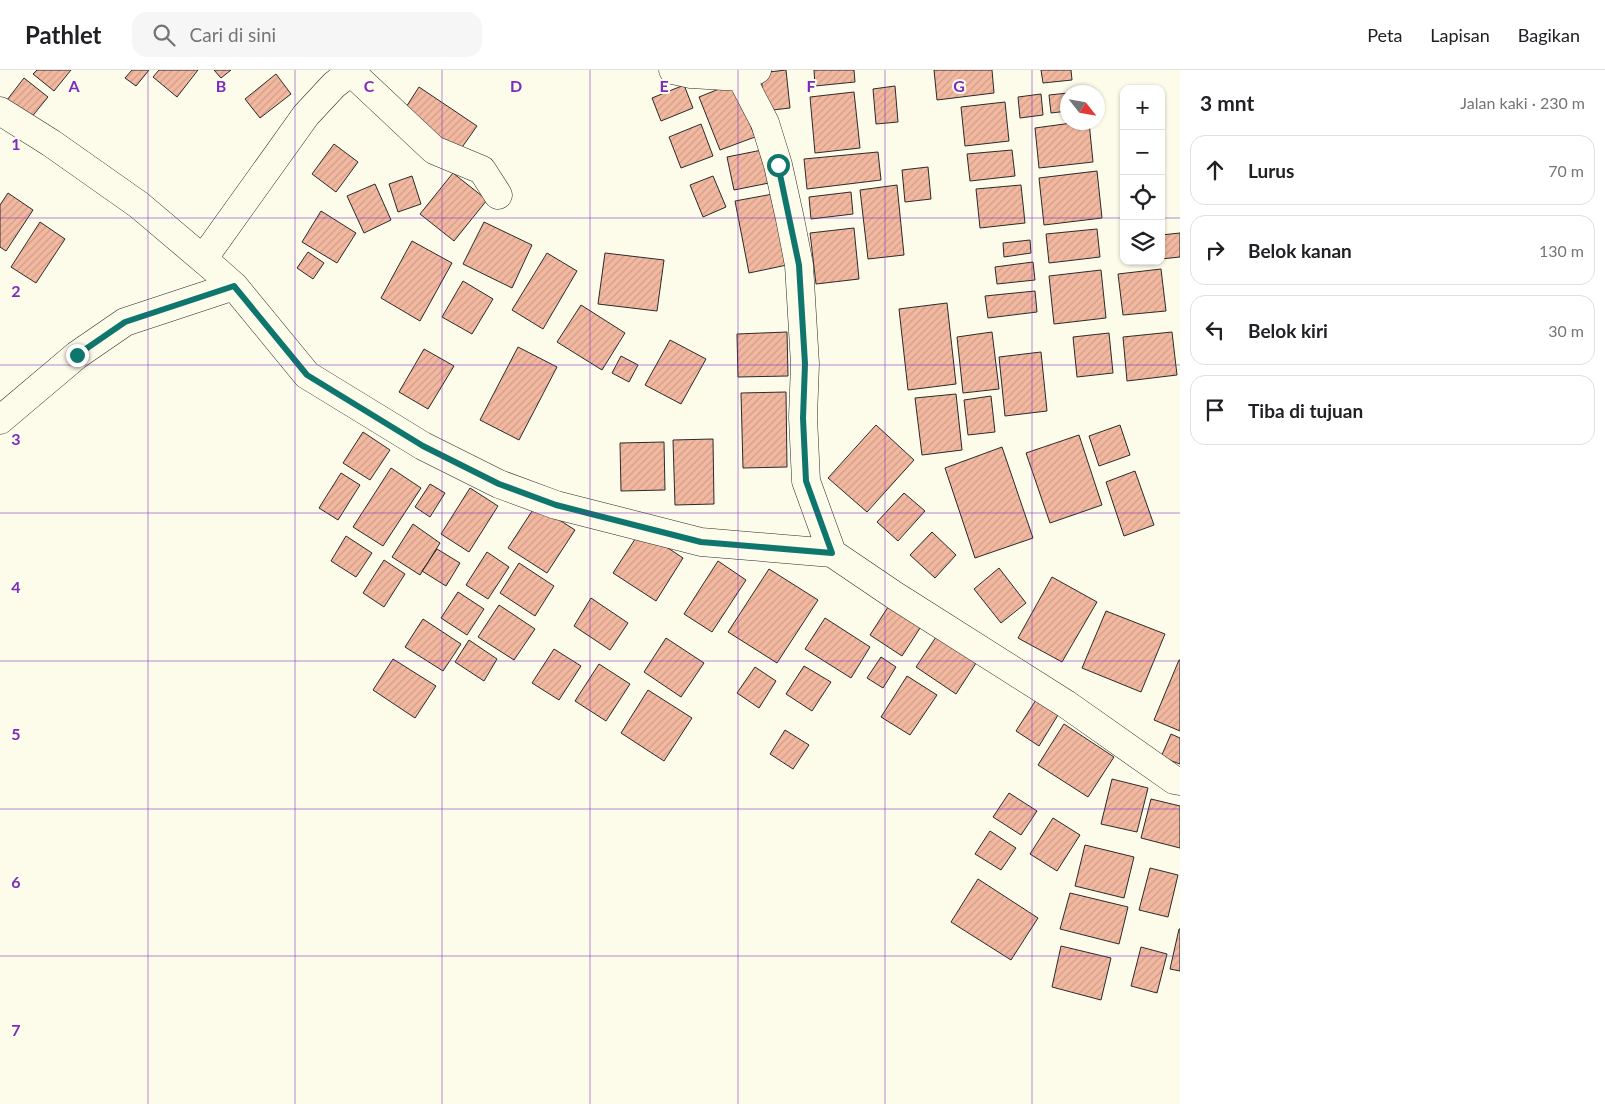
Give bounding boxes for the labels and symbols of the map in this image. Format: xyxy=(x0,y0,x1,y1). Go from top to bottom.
text: A xyxy=(67,76,80,95)
text: B xyxy=(216,76,226,95)
text: C xyxy=(364,76,375,95)
text: D xyxy=(510,76,522,95)
text: E xyxy=(659,76,669,95)
text: F xyxy=(806,76,816,95)
text: G xyxy=(953,76,965,95)
north arrow xyxy=(1060,85,1105,130)
text: 1 xyxy=(11,134,21,153)
route start xyxy=(767,154,790,177)
text: 2 xyxy=(11,281,21,300)
route end xyxy=(66,344,89,367)
text: 3 xyxy=(11,429,21,448)
text: 4 xyxy=(11,577,21,596)
text: 5 xyxy=(11,724,21,743)
text: 6 xyxy=(11,872,21,891)
text: 7 xyxy=(11,1020,21,1039)

